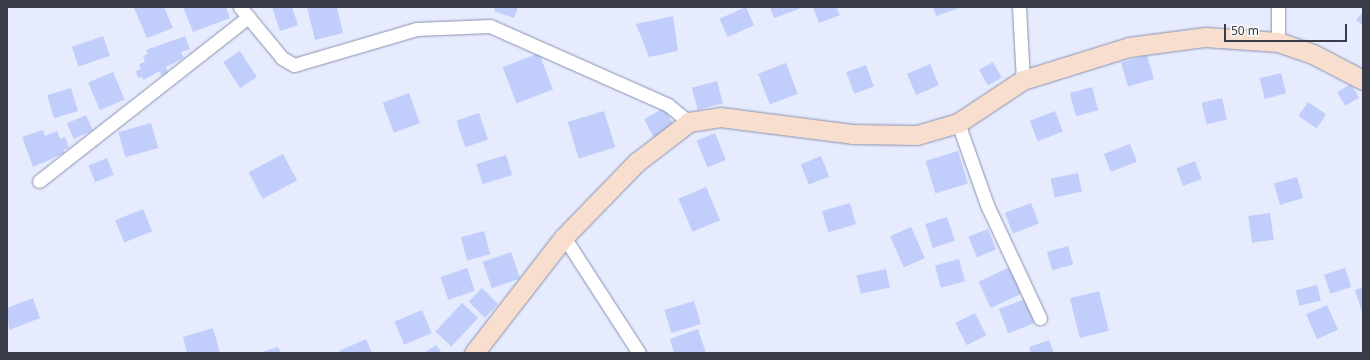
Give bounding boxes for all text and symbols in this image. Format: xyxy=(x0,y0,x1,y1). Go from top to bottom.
scale bar xyxy=(1226,16,1349,42)
text: 50 m xyxy=(1231,22,1259,39)

